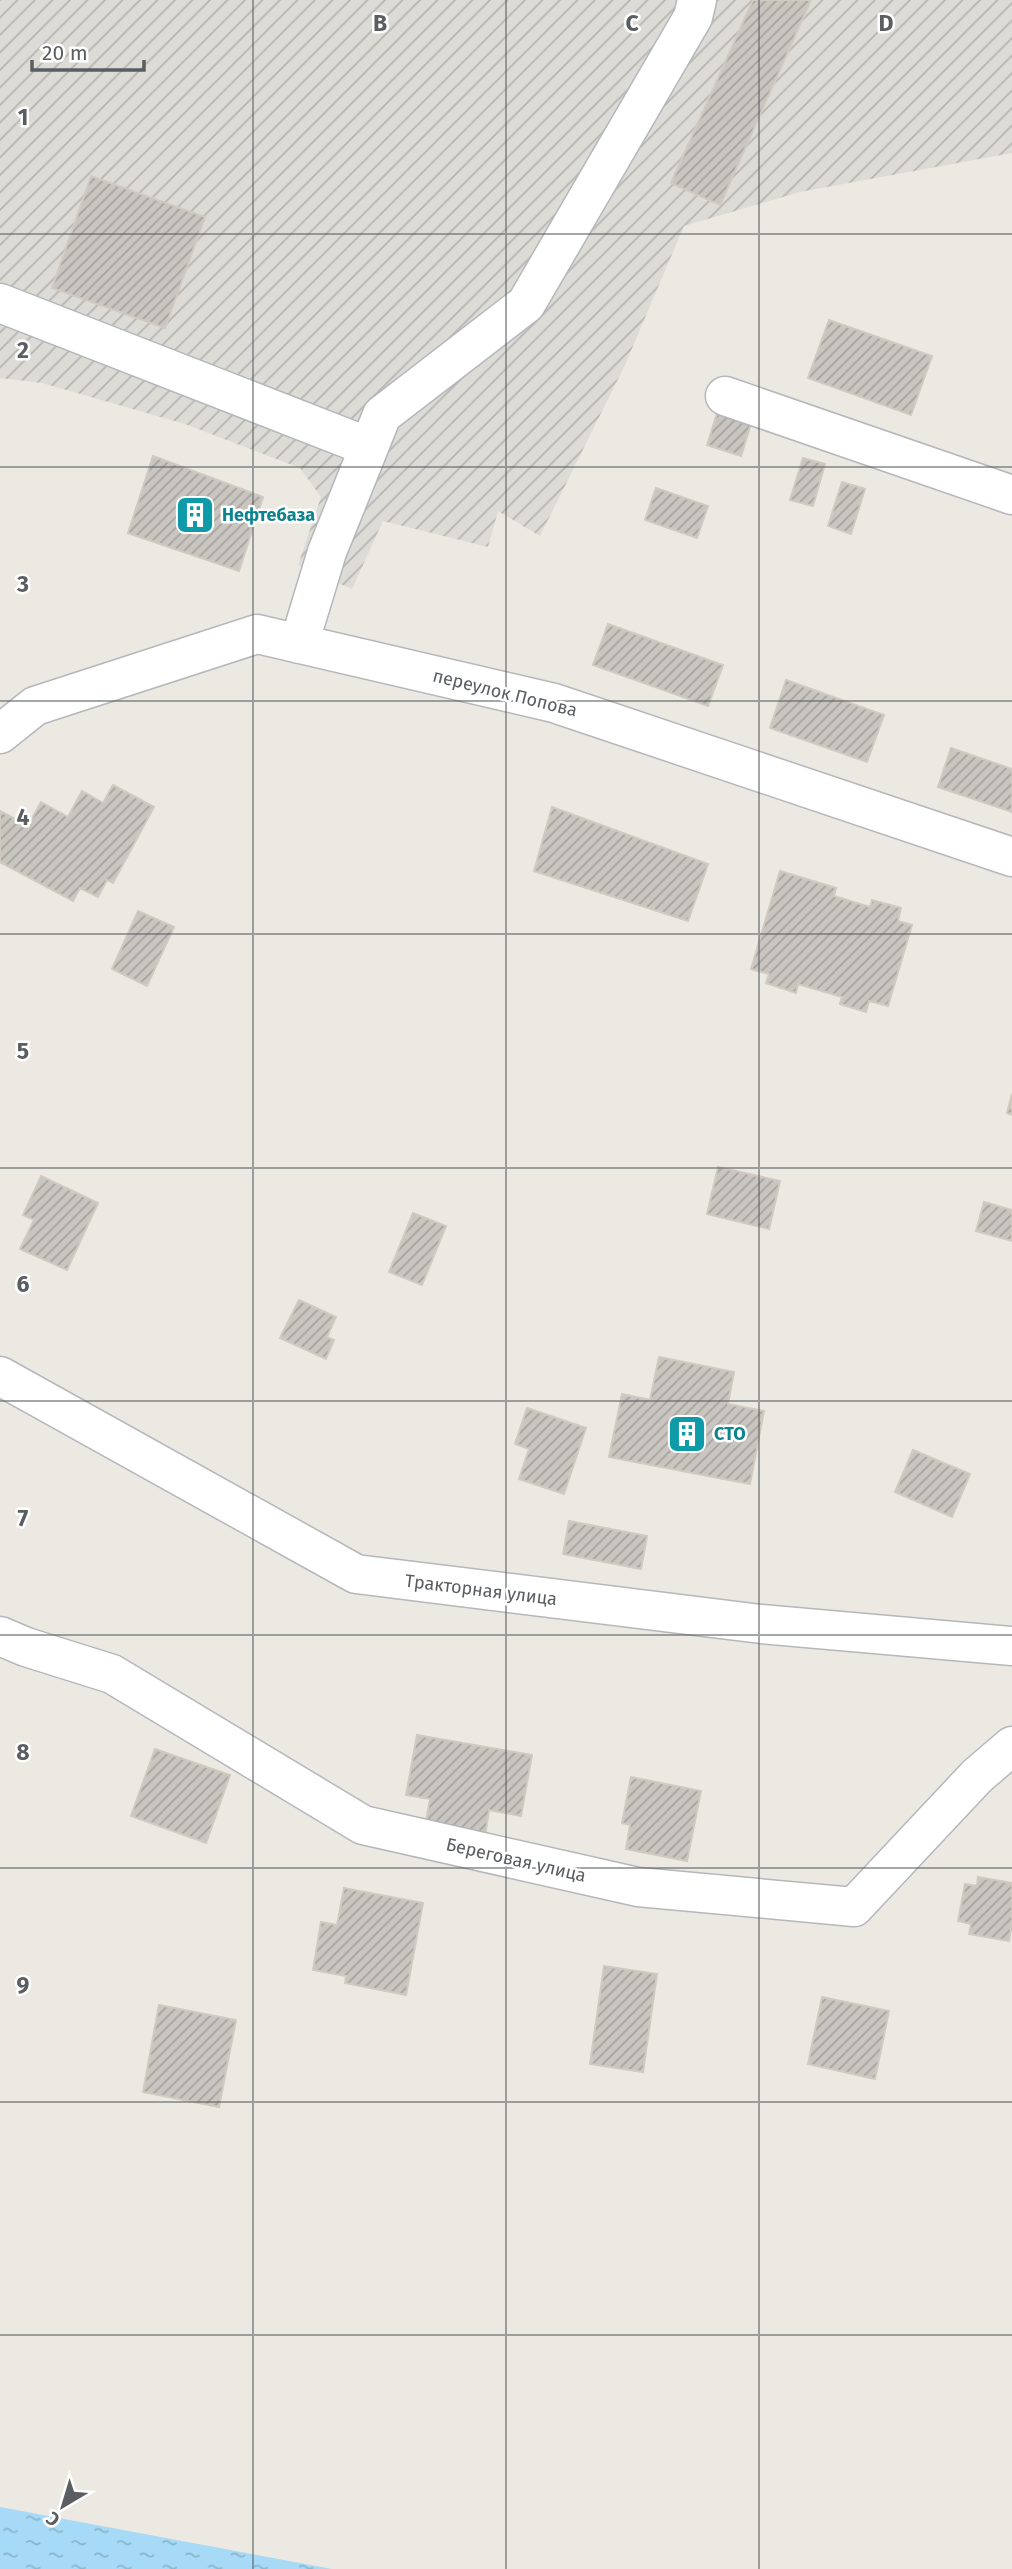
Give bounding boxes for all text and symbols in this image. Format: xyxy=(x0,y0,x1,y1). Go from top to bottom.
text: B xyxy=(373,9,387,37)
text: C xyxy=(625,9,639,37)
text: D xyxy=(879,9,894,37)
scale bar xyxy=(32,28,144,72)
text: 20 m xyxy=(42,40,88,66)
text: 1 xyxy=(18,103,28,131)
text: 2 xyxy=(17,336,29,364)
building icon: Нефтебаза xyxy=(174,494,216,536)
place label: Нефтебаза xyxy=(222,504,315,526)
text: 3 xyxy=(16,570,29,598)
street label: переулок Попова xyxy=(430,664,580,722)
text: 4 xyxy=(17,803,30,831)
text: 5 xyxy=(17,1037,29,1065)
text: 6 xyxy=(17,1270,30,1298)
building icon: СТО xyxy=(666,1413,708,1455)
place label: СТО xyxy=(714,1423,746,1445)
text: 7 xyxy=(18,1504,29,1532)
street label: Тракторная улица xyxy=(404,1570,558,1610)
text: 8 xyxy=(16,1738,30,1766)
street label: Береговая улица xyxy=(444,1833,588,1887)
text: 9 xyxy=(17,1971,30,1999)
north arrow xyxy=(28,2471,98,2541)
text: С xyxy=(41,2507,64,2531)

